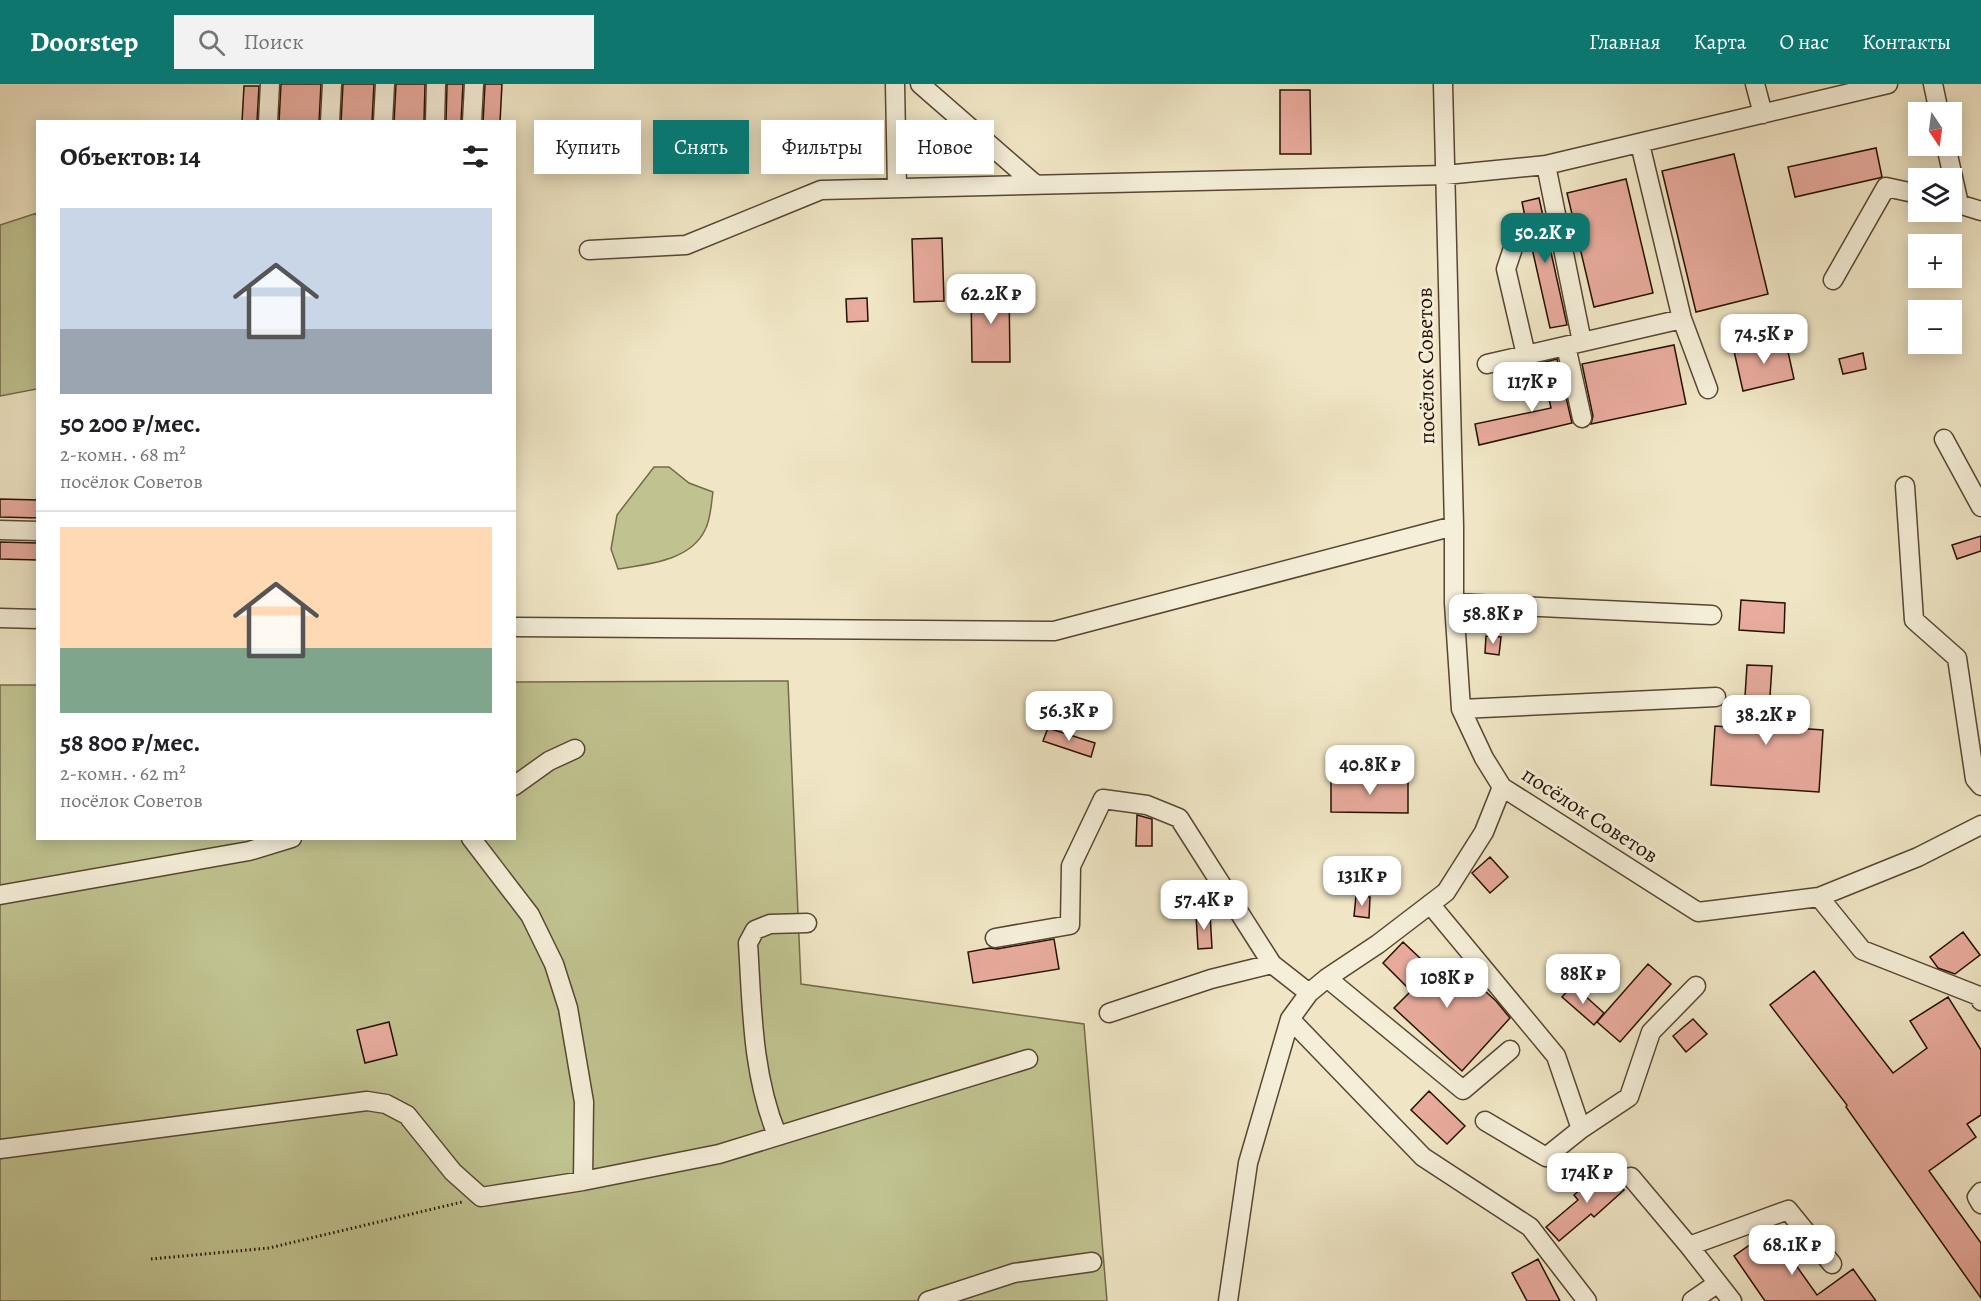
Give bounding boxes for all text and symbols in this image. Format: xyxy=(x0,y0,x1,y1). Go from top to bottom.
search box xyxy=(174,15,594,69)
text: Doorstep xyxy=(30,23,138,61)
icon: search xyxy=(195,26,228,59)
text: Поиск xyxy=(243,27,304,57)
text: Главная xyxy=(1589,28,1661,56)
text: Карта xyxy=(1694,28,1746,56)
text: О нас xyxy=(1779,28,1829,56)
text: Контакты xyxy=(1862,28,1951,56)
north arrow xyxy=(1908,102,1962,156)
map controls xyxy=(1908,102,1962,354)
chip: Купить xyxy=(534,120,641,174)
chip: Снять xyxy=(653,120,749,174)
chip: Фильтры xyxy=(761,120,884,174)
chip: Новое xyxy=(896,120,994,174)
text: Объектов: 14 xyxy=(60,139,201,174)
icon: filters xyxy=(459,140,492,173)
button: layers xyxy=(1908,168,1962,222)
pin: 50.2K ₽ xyxy=(1490,213,1600,264)
text: 50.2K ₽ xyxy=(1515,219,1575,246)
button: + xyxy=(1908,234,1962,288)
icon: home xyxy=(222,247,330,355)
pin: 62.2K ₽ xyxy=(936,274,1046,325)
text: 62.2K ₽ xyxy=(961,280,1021,307)
street label: посёлок Советов xyxy=(1410,287,1442,445)
button: − xyxy=(1908,300,1962,354)
pin: 74.5K ₽ xyxy=(1709,314,1819,365)
text: 74.5K ₽ xyxy=(1735,320,1793,347)
pin: 117K ₽ xyxy=(1483,362,1581,413)
text: 117K ₽ xyxy=(1507,368,1557,395)
text: 50 200 ₽/мес. xyxy=(60,406,201,441)
text: 2-комн. · 68 m² xyxy=(60,441,186,468)
text: посёлок Советов xyxy=(60,468,203,495)
icon: home xyxy=(222,566,330,674)
pin: 58.8K ₽ xyxy=(1438,594,1548,645)
text: 58.8K ₽ xyxy=(1463,600,1523,627)
pin: 56.3K ₽ xyxy=(1014,691,1124,742)
pin: 38.2K ₽ xyxy=(1711,695,1821,746)
text: 56.3K ₽ xyxy=(1040,697,1098,724)
text: 38.2K ₽ xyxy=(1736,701,1796,728)
text: 58 800 ₽/мес. xyxy=(60,725,200,760)
pin: 40.8K ₽ xyxy=(1315,745,1425,796)
text: 40.8K ₽ xyxy=(1339,751,1401,778)
text: 2-комн. · 62 m² xyxy=(60,760,186,787)
street label: посёлок Советов xyxy=(1516,760,1664,870)
text: посёлок Советов xyxy=(60,787,203,814)
pin: 131K ₽ xyxy=(1313,856,1411,907)
text: 131K ₽ xyxy=(1337,862,1387,889)
pin: 57.4K ₽ xyxy=(1149,880,1259,931)
text: 57.4K ₽ xyxy=(1175,886,1233,913)
pin: 88K ₽ xyxy=(1541,954,1625,1005)
pin: 108K ₽ xyxy=(1398,958,1496,1009)
text: 88K ₽ xyxy=(1560,960,1606,987)
text: 108K ₽ xyxy=(1420,964,1474,991)
pin: 174K ₽ xyxy=(1538,1153,1636,1204)
text: 174K ₽ xyxy=(1561,1159,1613,1186)
pin: 68.1K ₽ xyxy=(1737,1225,1847,1276)
text: 68.1K ₽ xyxy=(1763,1231,1821,1258)

